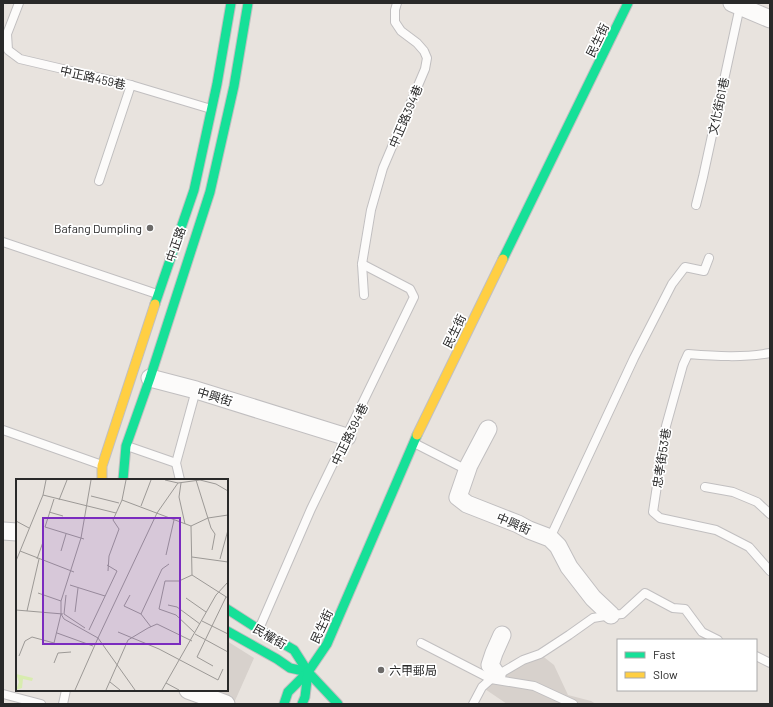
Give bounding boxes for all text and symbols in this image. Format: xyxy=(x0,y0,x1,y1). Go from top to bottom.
street label: 民生街 xyxy=(583,21,611,59)
street label: 中正路459巷 xyxy=(59,63,127,91)
street label: 文化街61巷 xyxy=(705,76,731,136)
street label: 中正路394巷 xyxy=(385,82,425,150)
place label: Bafang Dumpling xyxy=(54,221,142,235)
marker: Bafang Dumpling xyxy=(145,223,155,233)
street label: 中正路 xyxy=(163,225,187,263)
street label: 民生街 xyxy=(440,312,468,350)
street label: 中興街 xyxy=(196,384,234,408)
street label: 中正路394巷 xyxy=(328,401,370,467)
street label: 忠孝街53巷 xyxy=(649,427,673,489)
inset map xyxy=(16,479,228,691)
street label: 中興街 xyxy=(495,510,533,536)
street label: 民生街 xyxy=(307,607,335,645)
street label: 民權街 xyxy=(251,621,289,651)
legend xyxy=(617,639,757,691)
text: Fast xyxy=(653,647,676,661)
place label: 六甲郵局 xyxy=(389,663,437,677)
marker: 六甲郵局 xyxy=(376,665,386,675)
text: Slow xyxy=(653,667,678,681)

